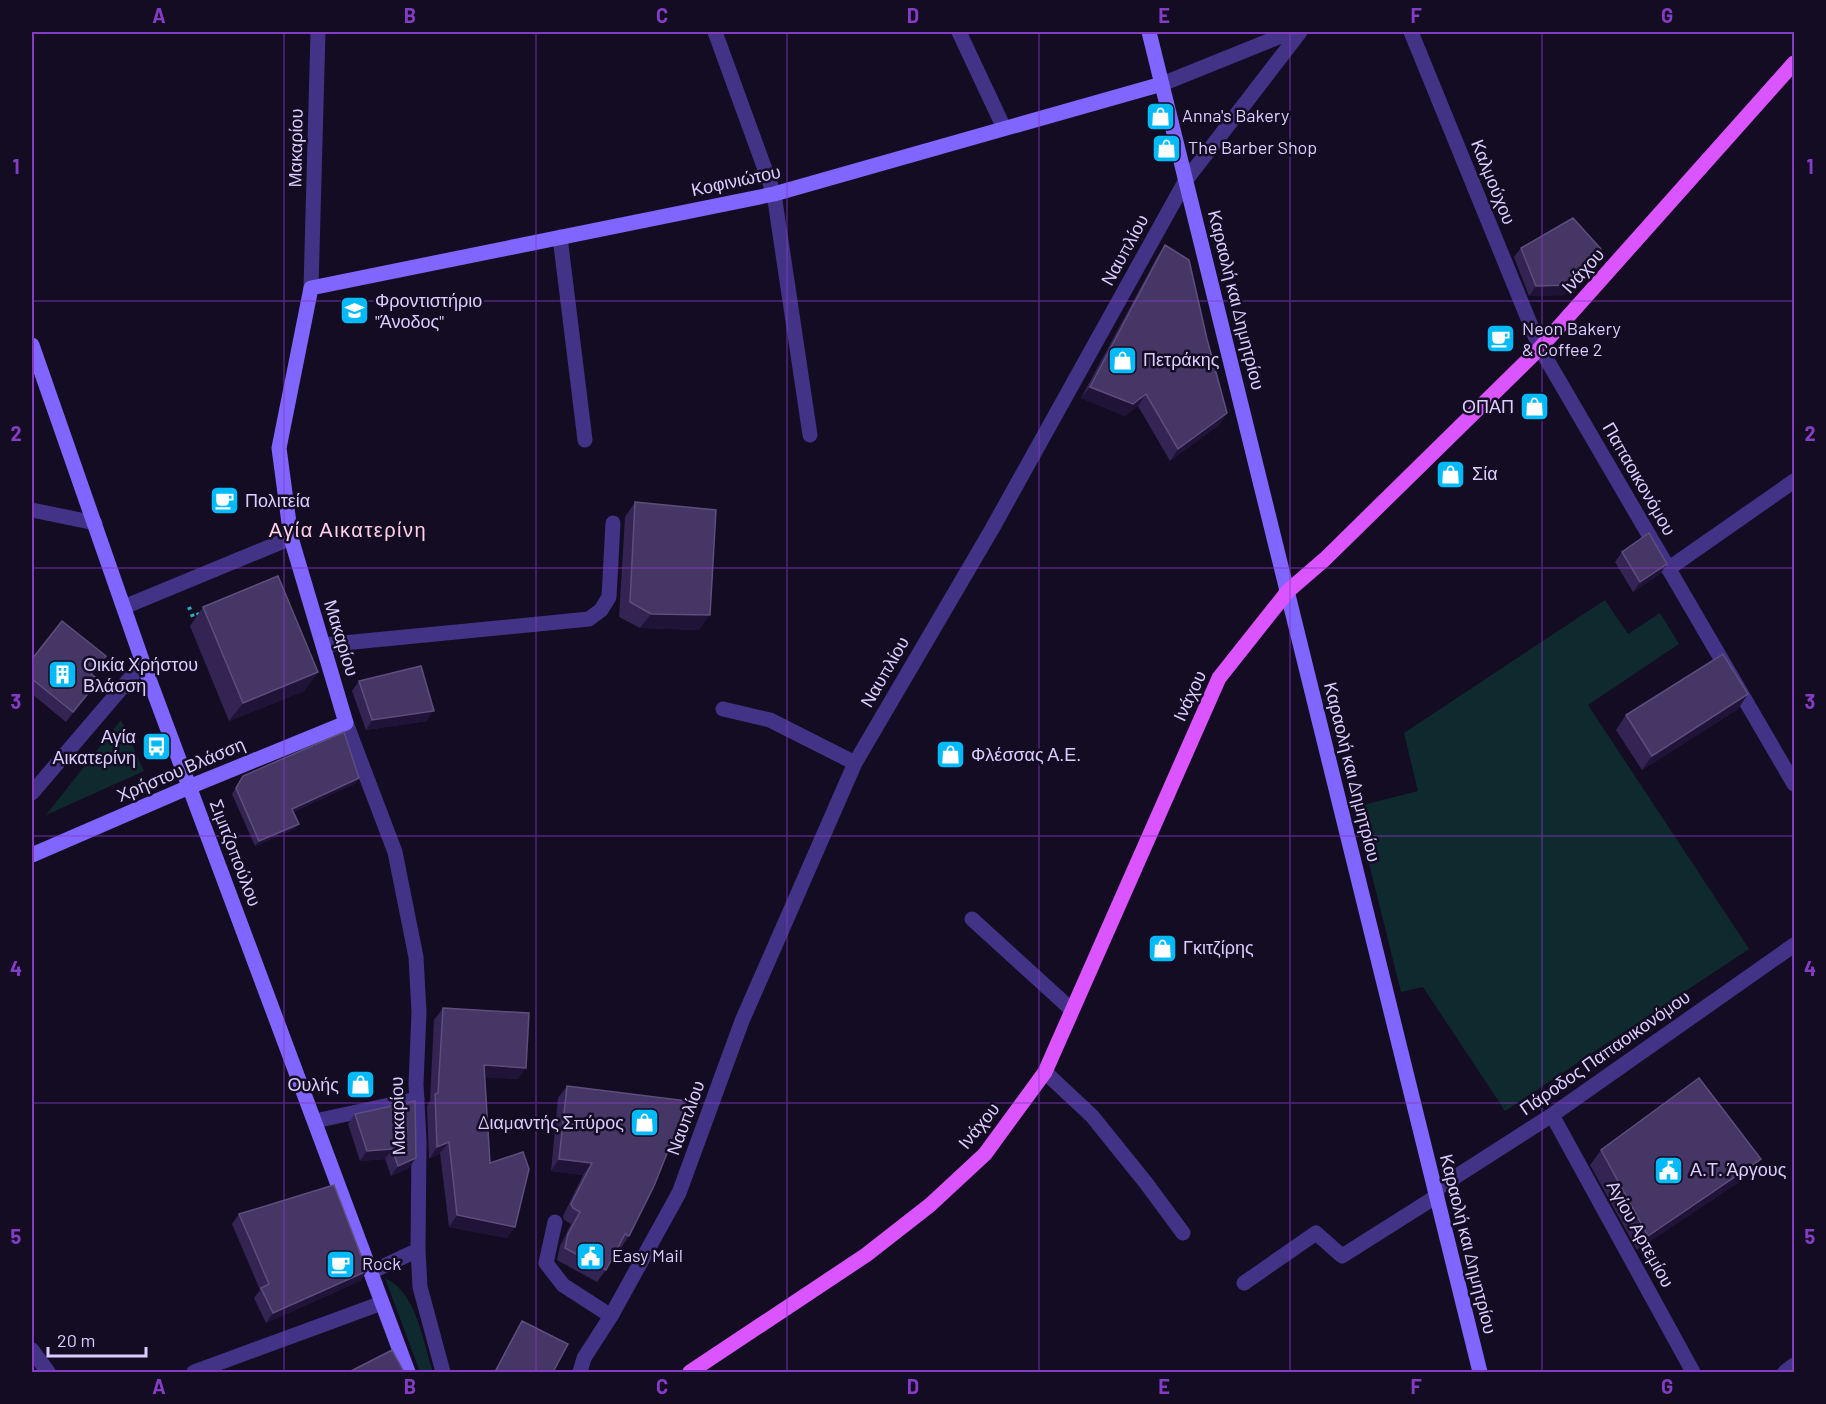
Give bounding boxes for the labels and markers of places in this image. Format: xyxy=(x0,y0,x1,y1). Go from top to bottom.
shop icon: Anna's Bakery xyxy=(1145,100,1177,132)
place label: Anna's Bakery xyxy=(1182,104,1289,126)
shop icon: The Barber Shop xyxy=(1151,132,1183,164)
place label: The Barber Shop xyxy=(1188,136,1317,158)
place label: Φροντιστήριο "Άνοδος" xyxy=(375,289,482,332)
school or university icon: Φροντιστήριο "Άνοδος" xyxy=(338,295,370,327)
place label: Neon Bakery & Coffee 2 xyxy=(1522,317,1621,360)
cafe icon: Neon Bakery & Coffee 2 xyxy=(1485,323,1517,355)
shop icon: Πετράκης xyxy=(1106,344,1138,376)
place label: Πετράκης xyxy=(1143,348,1220,370)
shop icon: ΟΠΑΠ xyxy=(1519,391,1551,423)
place label: ΟΠΑΠ xyxy=(1462,395,1514,417)
shop icon: Σία xyxy=(1435,458,1467,490)
place label: Σία xyxy=(1472,462,1498,484)
cafe icon: Πολιτεία xyxy=(208,485,240,517)
place label: Πολιτεία xyxy=(245,489,310,511)
place label: Οικία Χρήστου Βλάσση xyxy=(83,653,198,696)
building icon: Οικία Χρήστου Βλάσση xyxy=(46,659,78,691)
place label: Αγία Αικατερίνη xyxy=(52,725,136,768)
bus stop icon: Αγία Αικατερίνη xyxy=(141,731,173,763)
shop icon: Φλέσσας Α.Ε. xyxy=(934,739,966,771)
place label: Φλέσσας Α.Ε. xyxy=(971,743,1081,765)
shop icon: Γκιτζίρης xyxy=(1146,932,1178,964)
place label: Γκιτζίρης xyxy=(1183,936,1254,958)
shop icon: Ουλής xyxy=(344,1069,376,1101)
place label: Ουλής xyxy=(287,1073,339,1095)
shop icon: Διαμαντής Σπύρος xyxy=(629,1107,661,1139)
place label: Διαμαντής Σπύρος xyxy=(478,1111,624,1133)
public building icon: Α.Τ. Άργους xyxy=(1653,1154,1685,1186)
place label: Α.Τ. Άργους xyxy=(1690,1158,1787,1180)
public building icon: Easy Mail xyxy=(575,1240,607,1272)
place label: Easy Mail xyxy=(612,1244,683,1266)
cafe icon: Rock xyxy=(325,1248,357,1280)
place label: Rock xyxy=(362,1252,401,1274)

